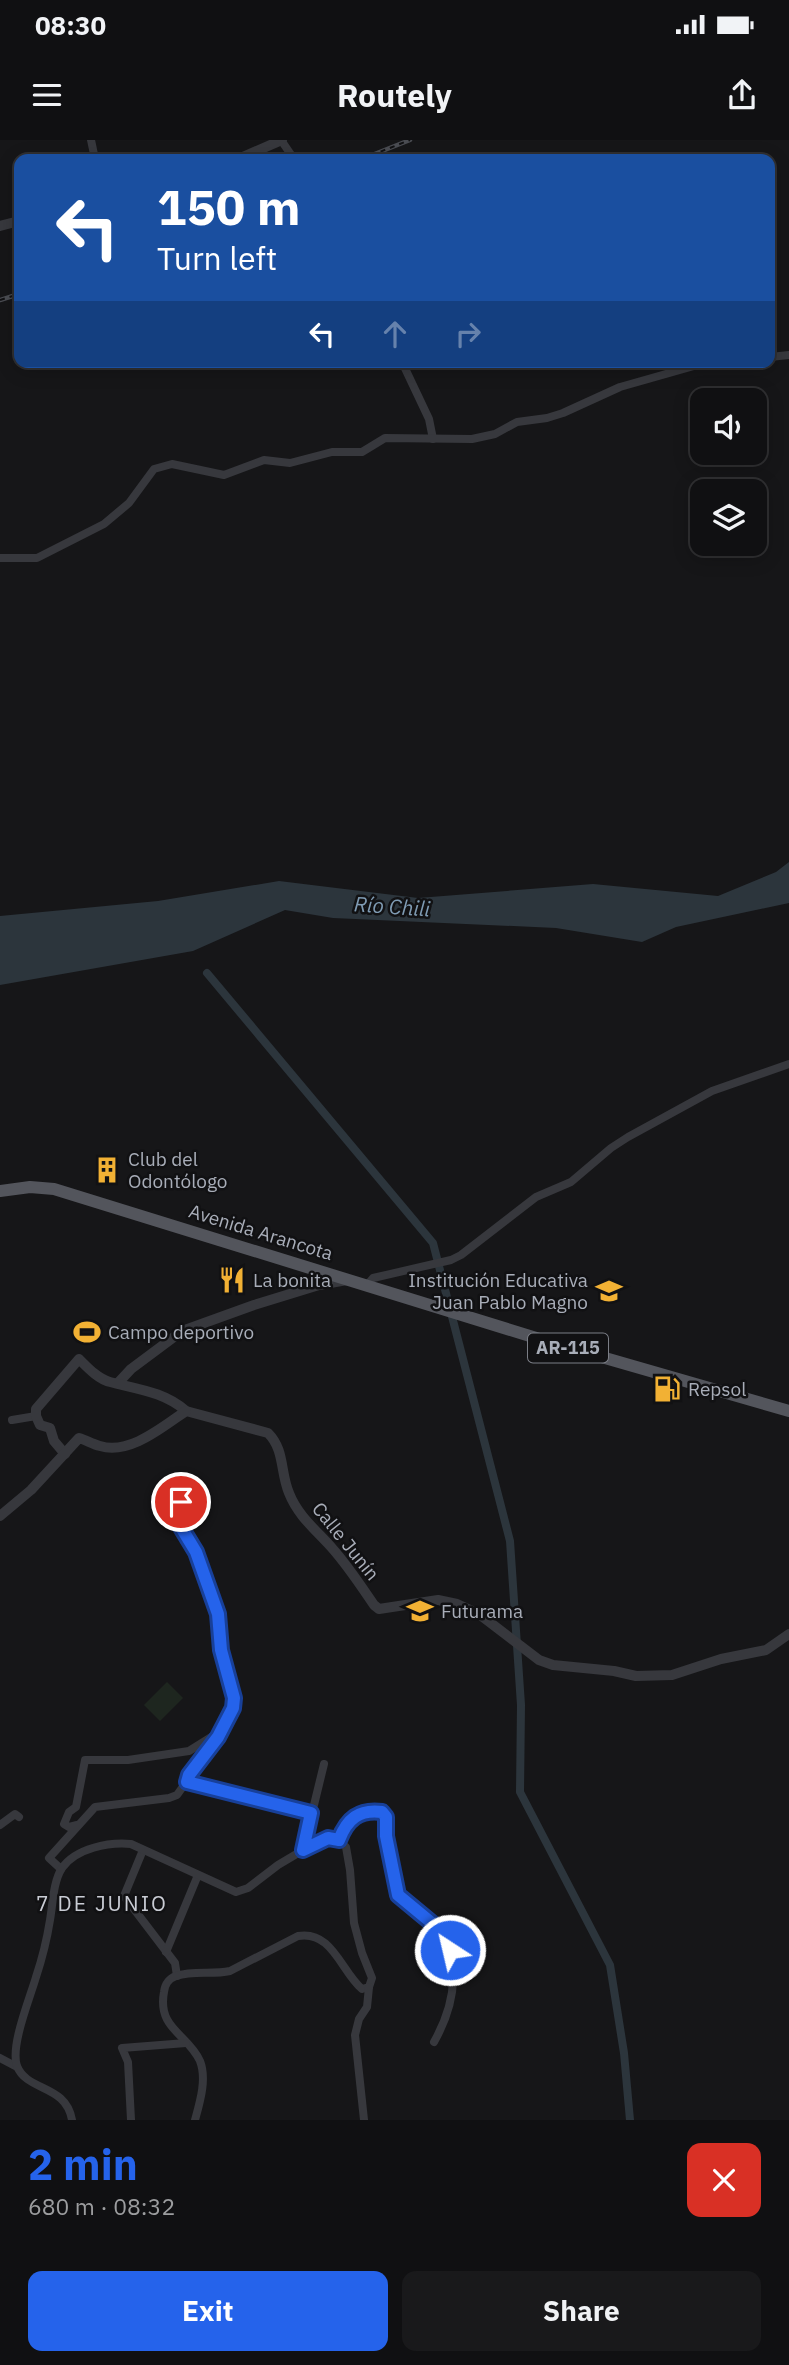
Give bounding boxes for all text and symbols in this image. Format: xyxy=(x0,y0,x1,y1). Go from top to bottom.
text: 08:30 xyxy=(35,8,106,42)
text: Routely xyxy=(337,74,452,116)
icon: menu xyxy=(28,76,66,114)
icon: share xyxy=(723,76,761,114)
text: 150 m xyxy=(157,175,301,238)
icon: left xyxy=(42,182,133,273)
text: Turn left xyxy=(157,237,277,279)
icon: left xyxy=(303,315,341,353)
icon: ahead xyxy=(376,315,414,353)
icon: right xyxy=(449,315,487,353)
map controls xyxy=(690,388,767,556)
button: sound xyxy=(690,388,767,465)
button: layers xyxy=(690,479,767,556)
water label: Río Chili xyxy=(353,889,432,923)
place label: Club del Odontólogo xyxy=(128,1147,228,1193)
building icon: Club del Odontólogo xyxy=(92,1155,122,1185)
street label: Avenida Arancota xyxy=(186,1199,336,1265)
restaurant icon: La bonita xyxy=(217,1265,247,1295)
place label: La bonita xyxy=(253,1268,331,1292)
place label: Institución Educativa Juan Pablo Magno xyxy=(408,1268,588,1314)
school or university icon: Institución Educativa Juan Pablo Magno xyxy=(594,1276,624,1306)
sports icon: Campo deportivo xyxy=(72,1317,102,1347)
place label: Campo deportivo xyxy=(108,1320,254,1344)
road number: AR-115 xyxy=(528,1334,608,1363)
fuel station icon: Repsol xyxy=(652,1374,682,1404)
place label: Repsol xyxy=(688,1377,746,1401)
pin xyxy=(151,1472,211,1532)
icon: arrive xyxy=(162,1483,200,1521)
street label: Calle Junín xyxy=(307,1497,385,1585)
school or university icon: Futurama xyxy=(405,1596,435,1626)
place label: Futurama xyxy=(441,1599,523,1623)
district label: 7 DE JUNIO xyxy=(36,1889,168,1917)
position arrow xyxy=(413,1913,487,1987)
text: 2 min xyxy=(28,2137,138,2192)
button: close xyxy=(687,2143,761,2217)
text: 680 m · 08:32 xyxy=(28,2191,175,2221)
button: Exit xyxy=(28,2271,388,2351)
button: Share xyxy=(402,2271,761,2351)

